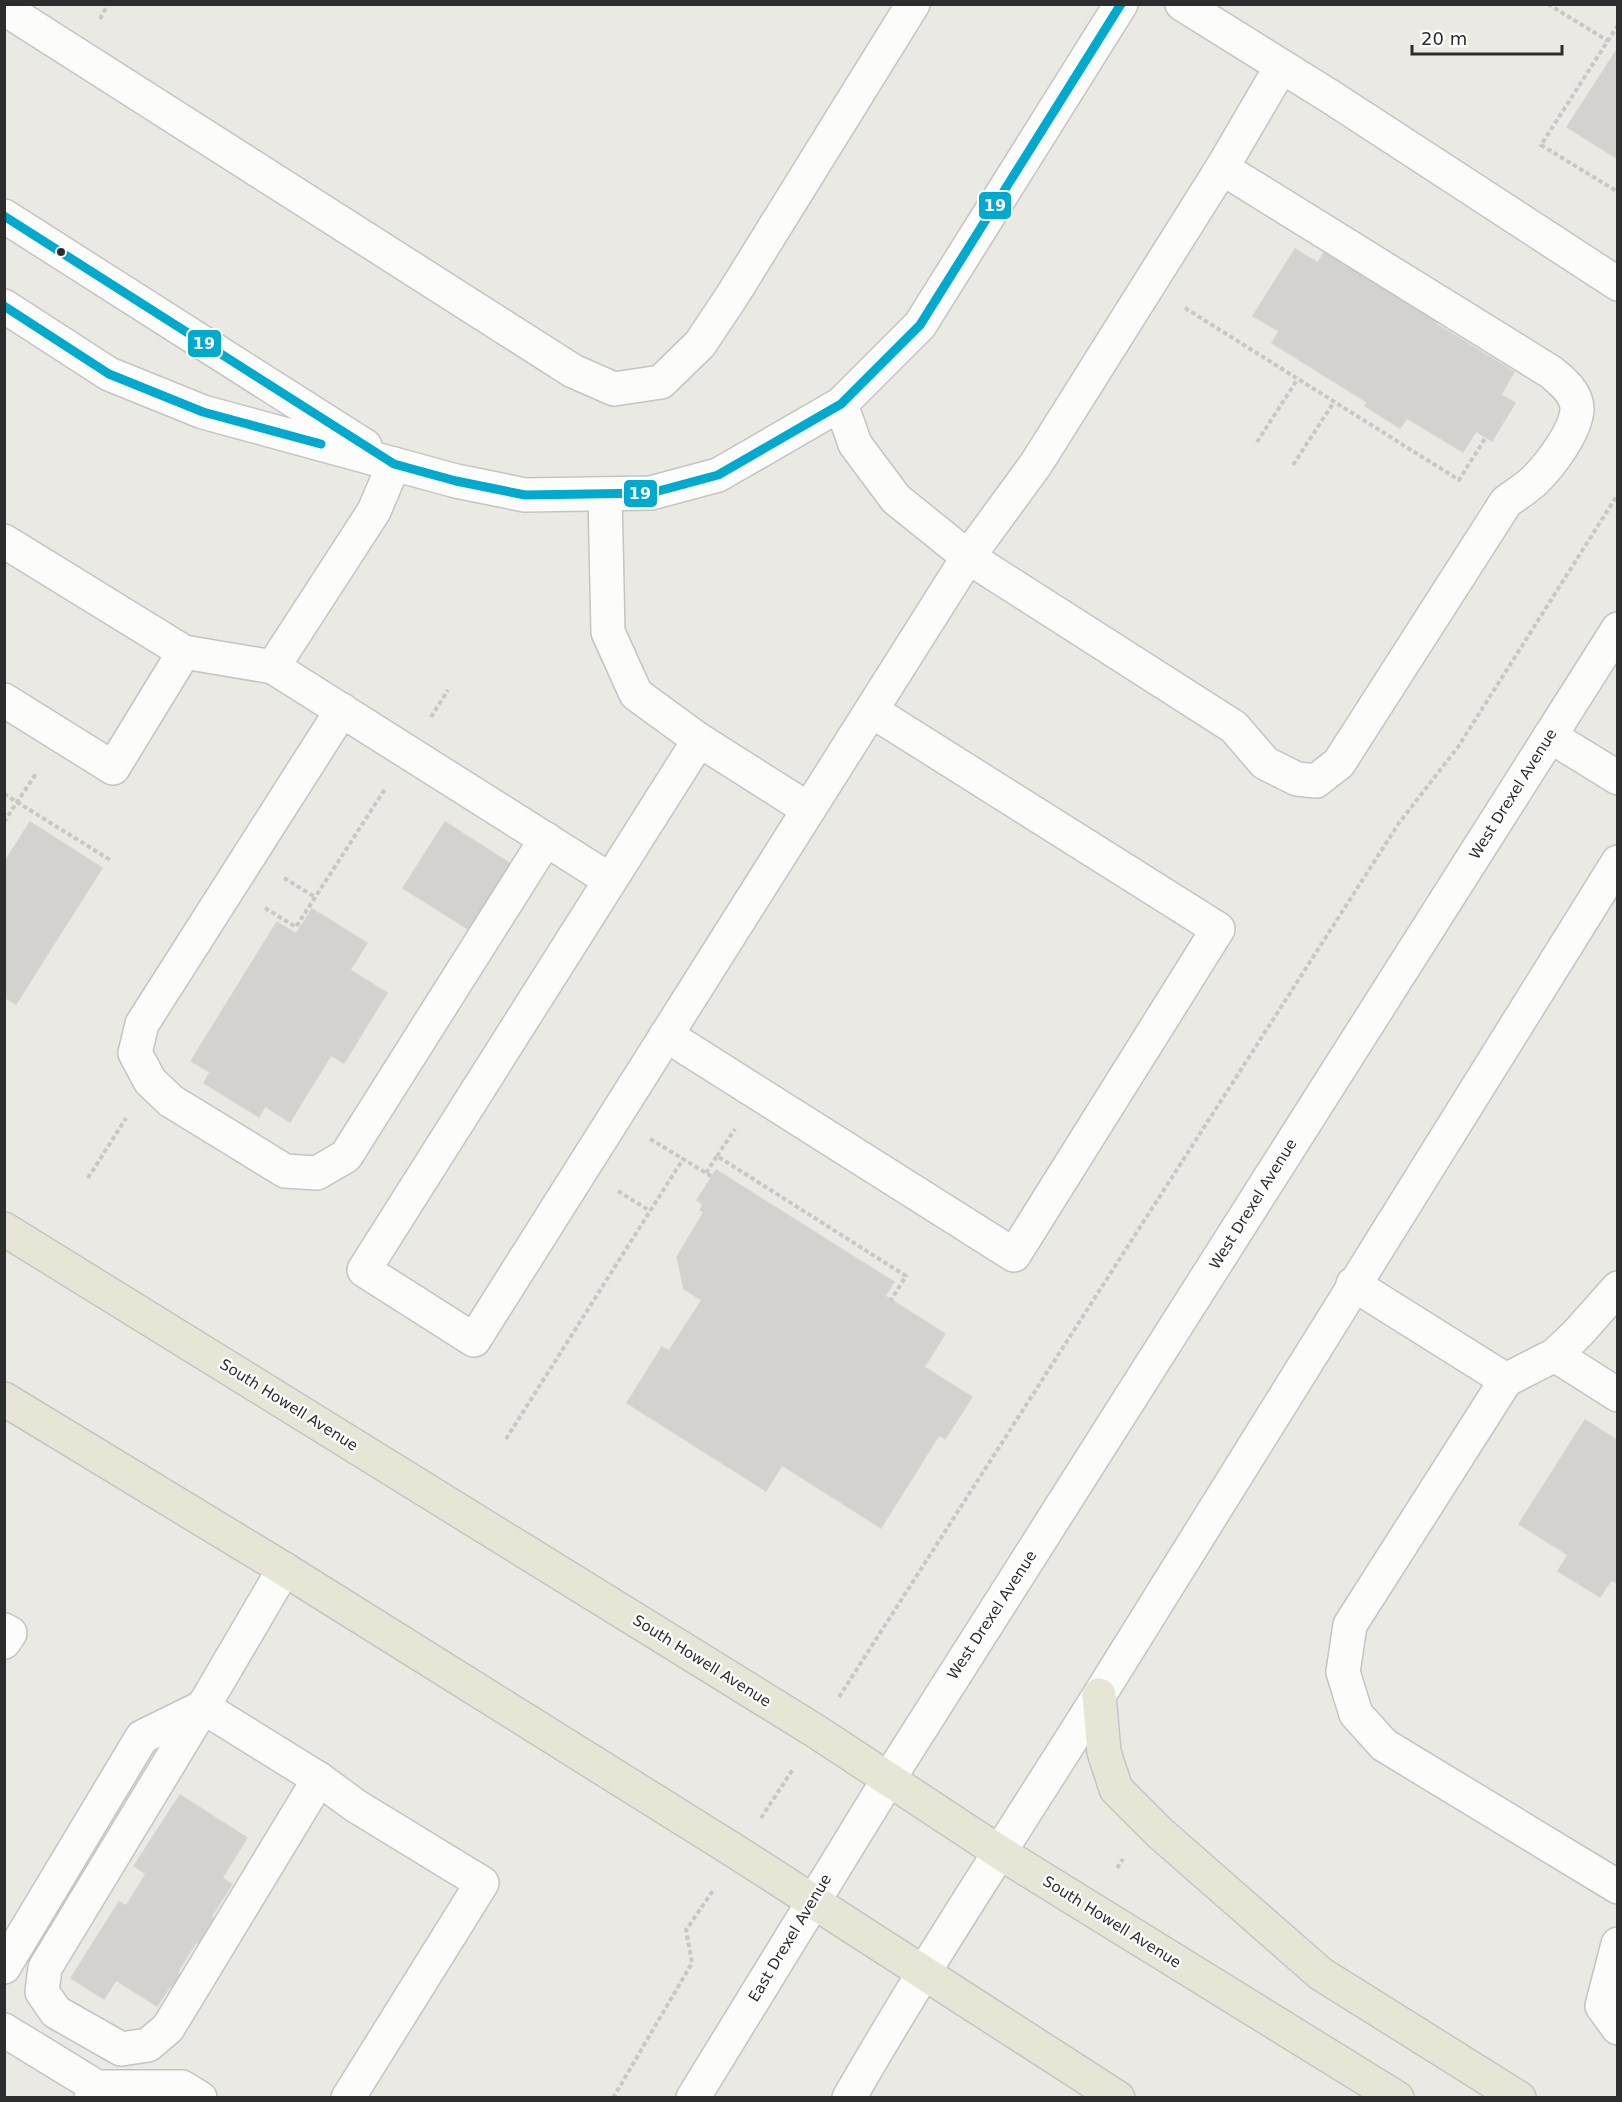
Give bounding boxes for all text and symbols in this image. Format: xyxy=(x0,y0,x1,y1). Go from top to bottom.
scale bar xyxy=(1412,18,1562,56)
text: 20 m xyxy=(1421,28,1467,49)
line badge: 19 xyxy=(978,191,1012,220)
text: 19 xyxy=(984,196,1006,215)
unlabelled marker xyxy=(55,246,67,258)
line badge: 19 xyxy=(187,329,222,358)
text: 19 xyxy=(193,334,215,353)
line badge: 19 xyxy=(623,479,658,508)
text: 19 xyxy=(629,484,651,503)
street label: West Drexel Avenue xyxy=(1466,725,1560,863)
street label: West Drexel Avenue xyxy=(1206,1135,1300,1273)
street label: South Howell Avenue xyxy=(217,1355,361,1455)
street label: West Drexel Avenue xyxy=(944,1547,1040,1683)
street label: South Howell Avenue xyxy=(630,1611,774,1711)
street label: East Drexel Avenue xyxy=(745,1871,835,2005)
street label: South Howell Avenue xyxy=(1040,1872,1184,1972)

